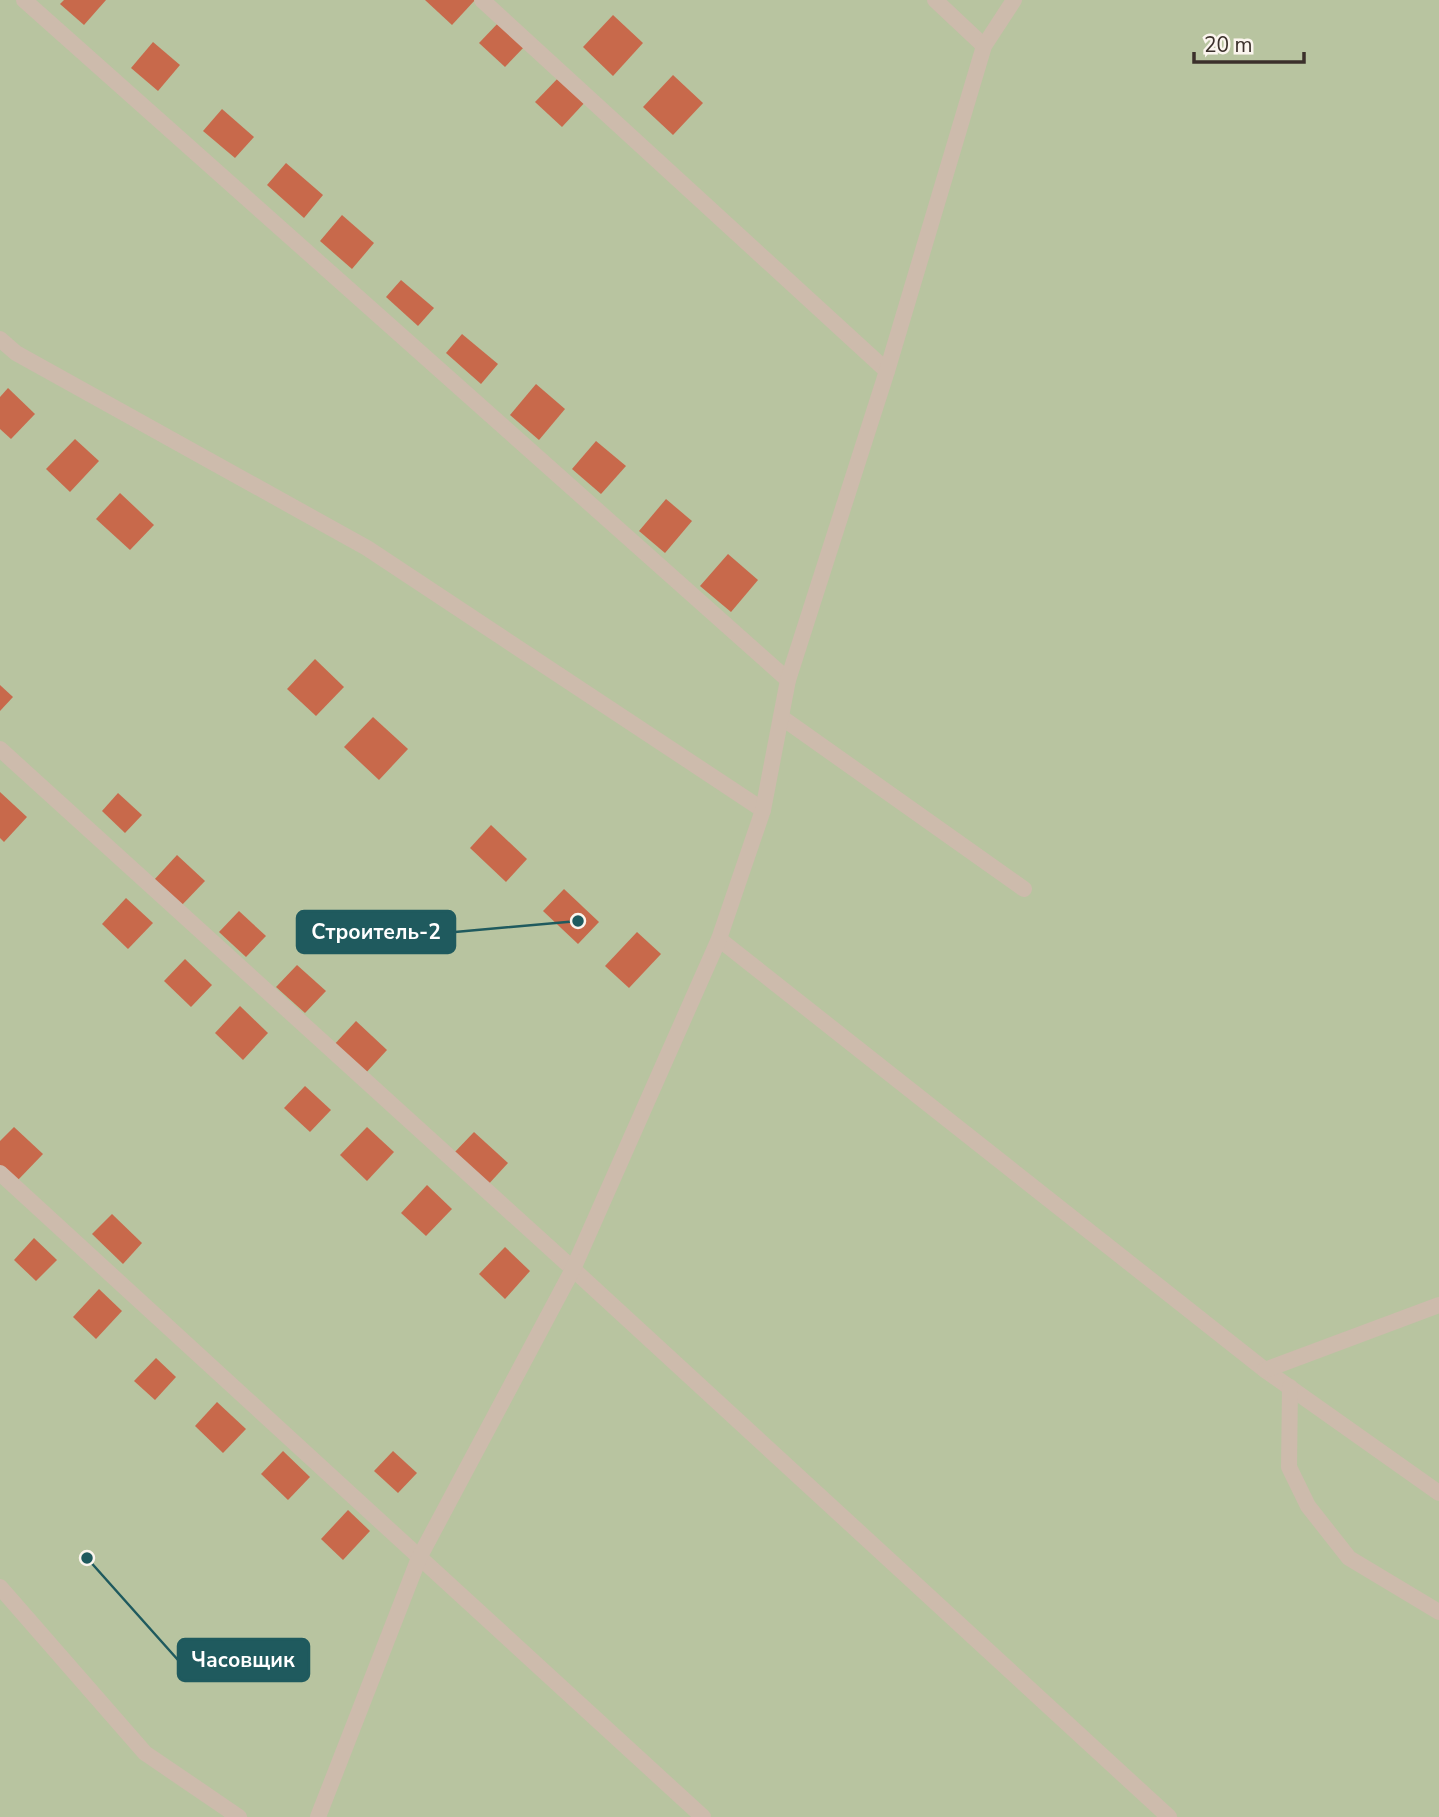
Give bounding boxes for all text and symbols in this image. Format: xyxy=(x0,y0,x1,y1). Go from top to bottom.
scale bar xyxy=(1194,21,1304,65)
text: 20 m xyxy=(1204,31,1253,59)
callout: Строитель-2 xyxy=(297,911,455,953)
text: Строитель-2 xyxy=(311,918,441,946)
callout: Часовщик xyxy=(178,1639,309,1681)
text: Часовщик xyxy=(191,1646,295,1674)

